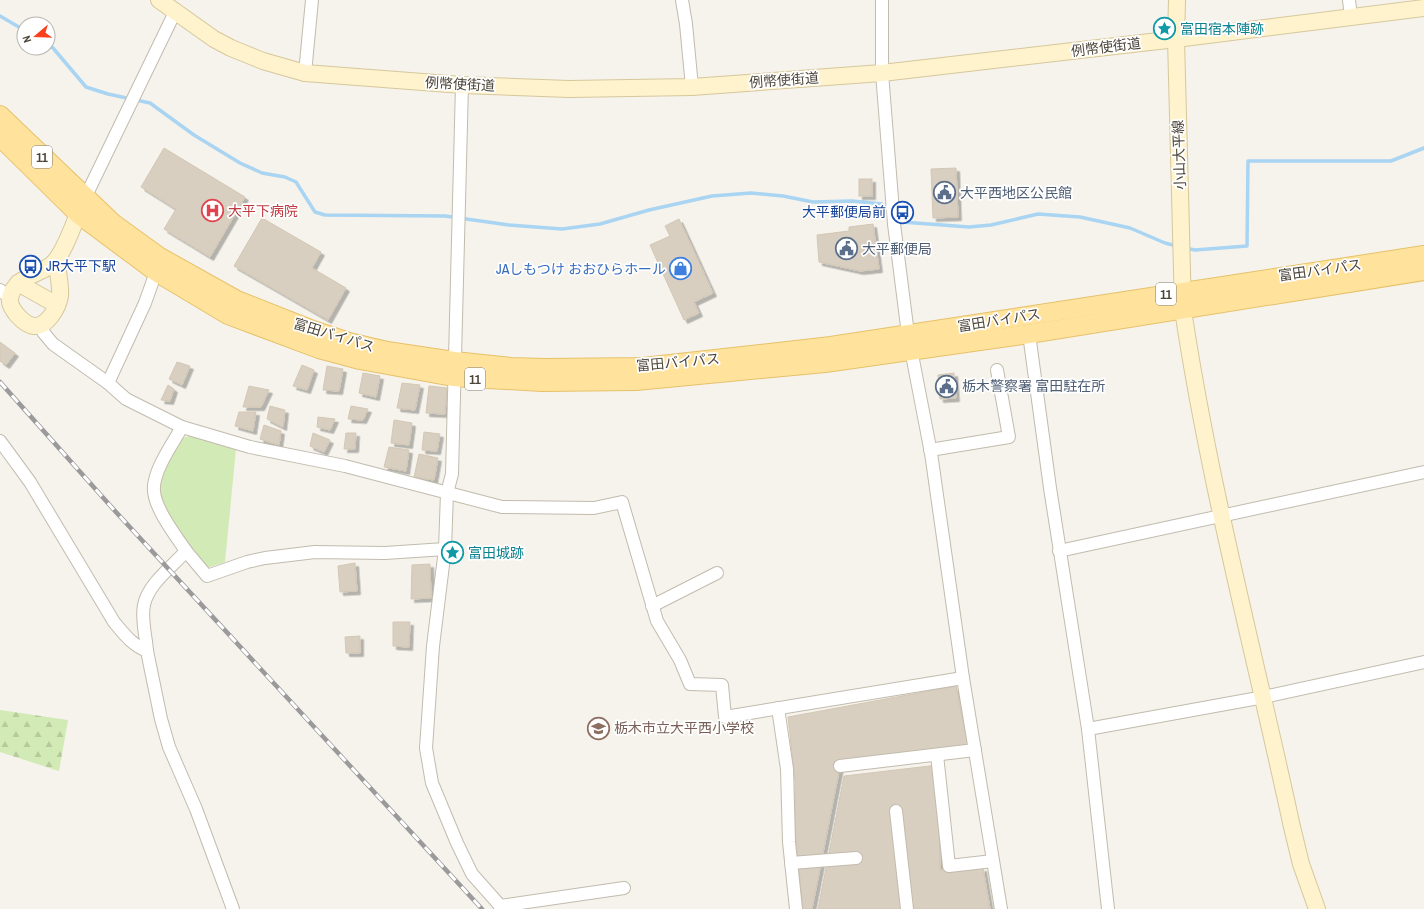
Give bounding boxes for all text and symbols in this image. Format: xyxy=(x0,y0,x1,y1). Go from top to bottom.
north arrow xyxy=(16,16,56,56)
place icon: 富田宿本陣跡 xyxy=(1151,16,1177,42)
place label: 富田宿本陣跡 xyxy=(1180,20,1264,38)
text: N xyxy=(19,34,34,45)
street label: 例幣使街道 xyxy=(1070,34,1142,60)
street label: 例幣使街道 xyxy=(748,69,820,91)
street label: 例幣使街道 xyxy=(425,73,495,95)
street label: 小山大平線 xyxy=(1169,120,1189,190)
road number: 11 xyxy=(32,146,52,168)
public building icon: 大平西地区公民館 xyxy=(932,180,958,206)
place label: 大平西地区公民館 xyxy=(960,184,1072,202)
hospital icon: 大平下病院 xyxy=(199,198,225,224)
bus stop icon: 大平郵便局前 xyxy=(889,199,915,225)
place label: 大平下病院 xyxy=(228,202,298,220)
place label: 大平郵便局前 xyxy=(802,203,886,221)
public building icon: 大平郵便局 xyxy=(834,236,860,262)
place label: 大平郵便局 xyxy=(862,240,932,258)
bus stop icon: JR大平下駅 xyxy=(18,253,44,279)
street label: 富田バイパス xyxy=(1277,255,1363,285)
shop icon: JAしもつけ おおひらホール xyxy=(668,256,694,282)
place label: JR大平下駅 xyxy=(46,257,116,275)
place label: JAしもつけ おおひらホール xyxy=(496,260,666,278)
road number: 11 xyxy=(1156,283,1176,305)
street label: 富田バイパス xyxy=(956,305,1042,335)
street label: 富田バイパス xyxy=(291,314,377,356)
street label: 富田バイパス xyxy=(636,349,720,375)
road number: 11 xyxy=(465,368,485,390)
public building icon: 栃木警察署 富田駐在所 xyxy=(934,373,960,399)
place label: 栃木警察署 富田駐在所 xyxy=(962,377,1105,395)
place icon: 富田城跡 xyxy=(440,540,466,566)
place label: 富田城跡 xyxy=(468,544,524,562)
school or university icon: 栃木市立大平西小学校 xyxy=(586,715,612,741)
place label: 栃木市立大平西小学校 xyxy=(614,719,754,737)

